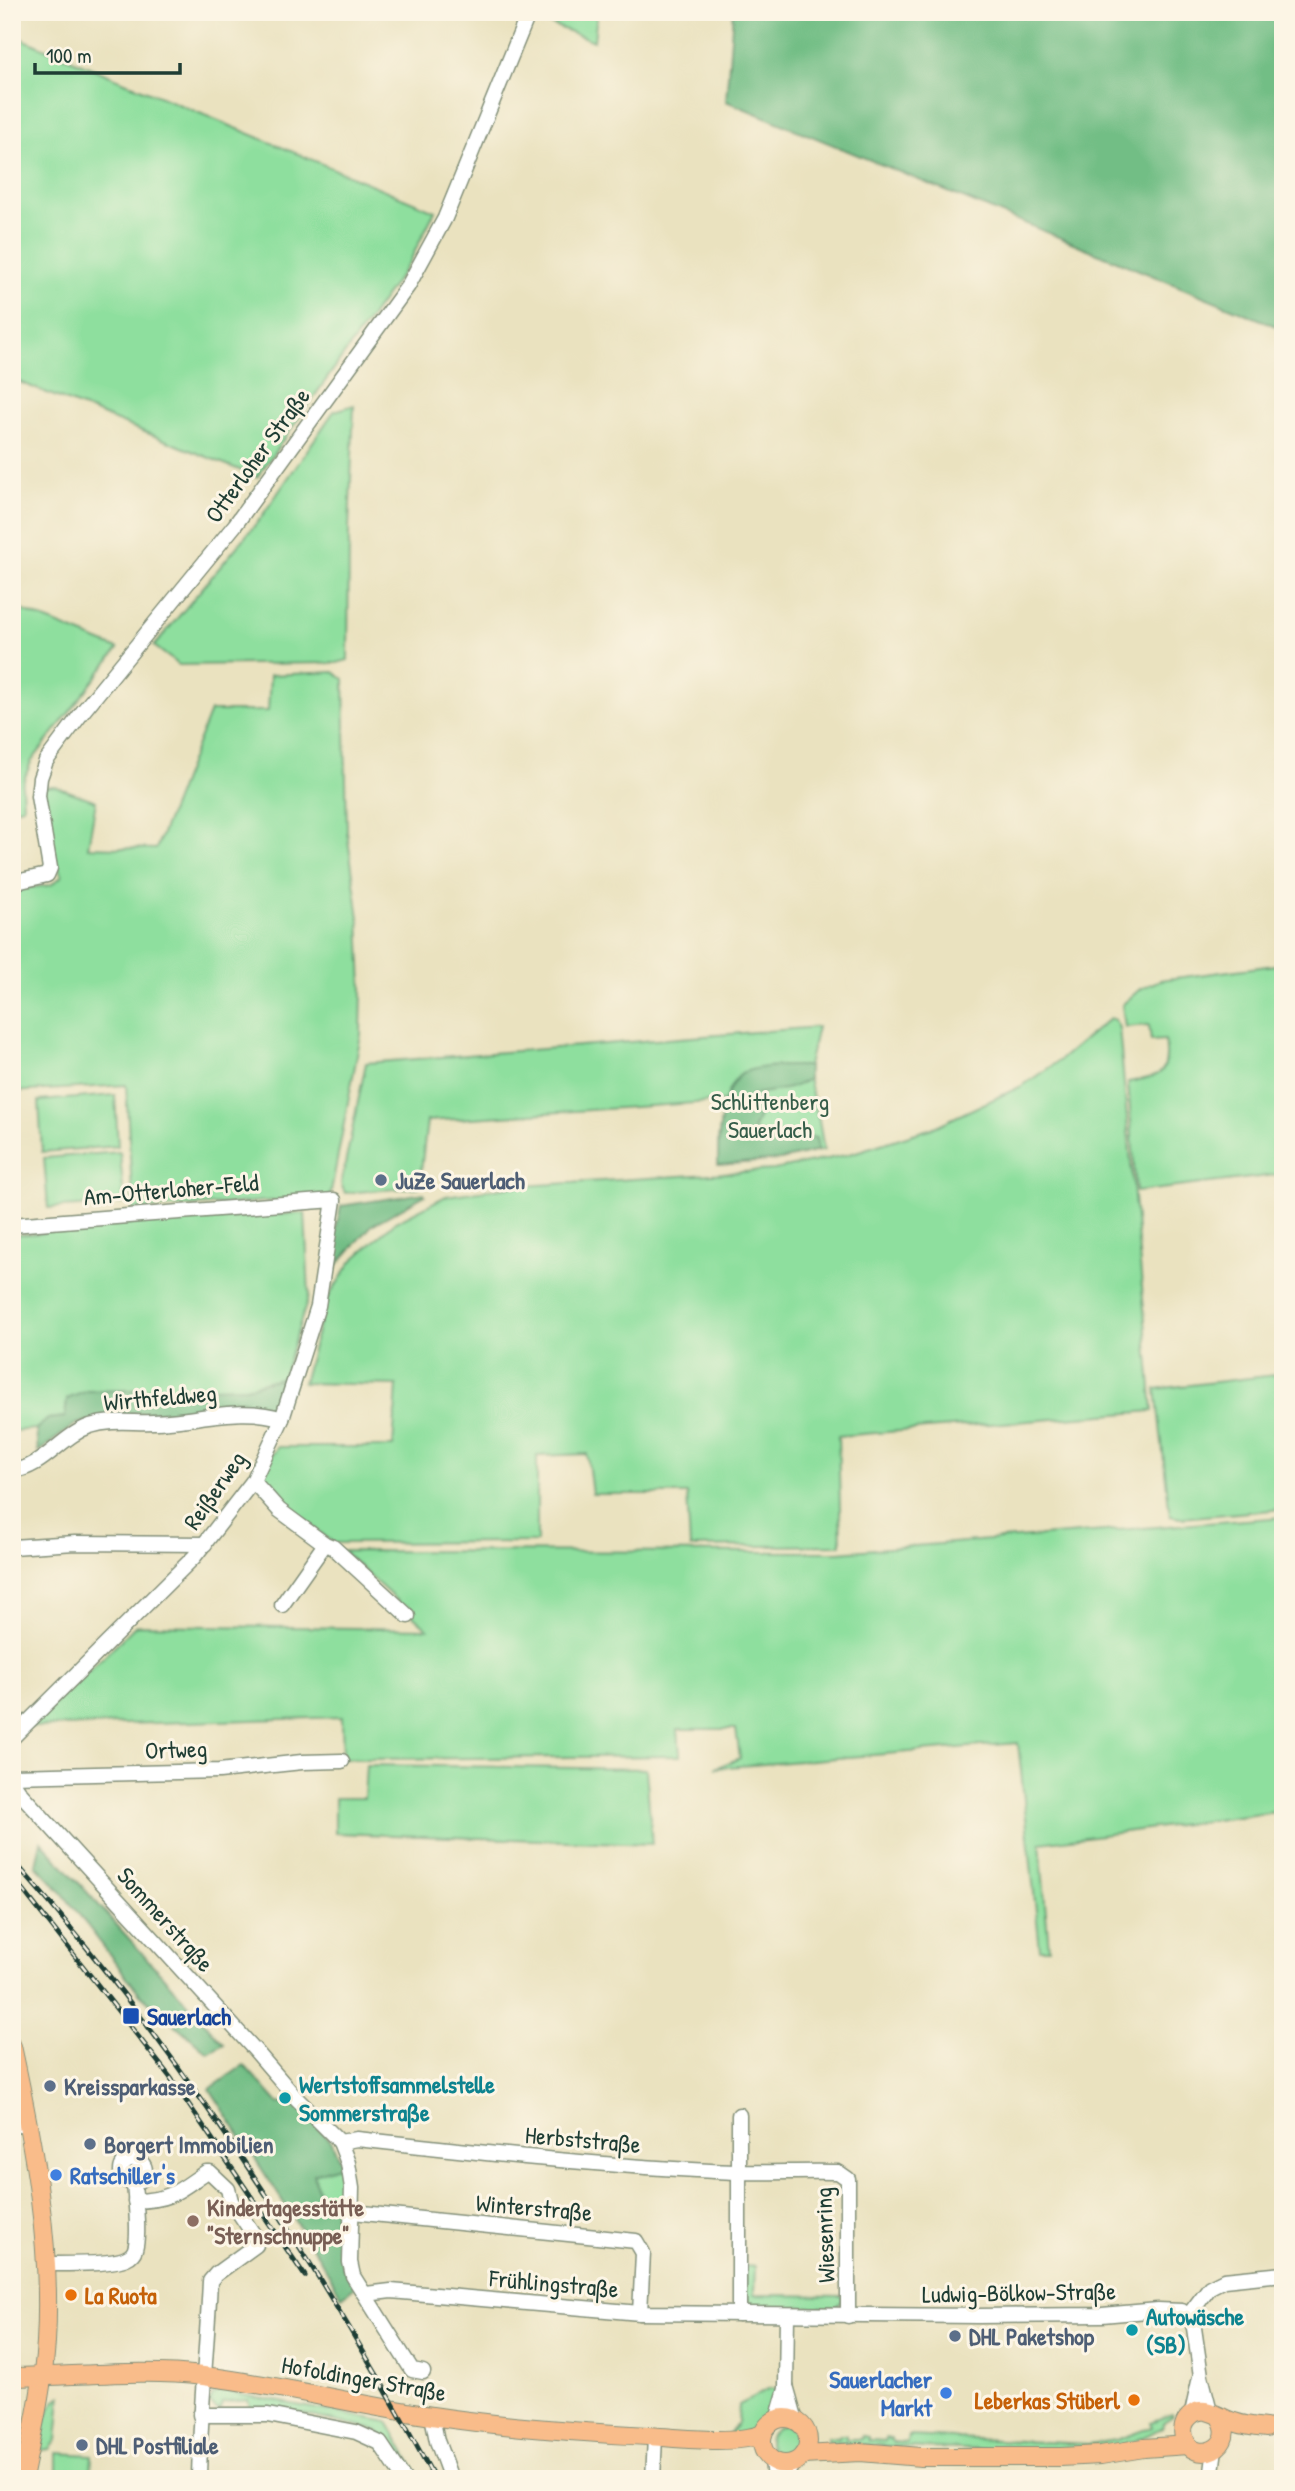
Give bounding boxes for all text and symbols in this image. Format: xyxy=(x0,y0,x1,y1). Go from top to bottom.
scale bar xyxy=(35,32,180,76)
text: 100 m xyxy=(46,41,92,70)
street label: Otterloher Straße xyxy=(197,381,317,529)
park label: Schlittenberg Sauerlach xyxy=(711,1085,829,1145)
place label: JuZe Sauerlach xyxy=(395,1164,525,1196)
street label: Am-Otterloher-Feld xyxy=(82,1165,260,1213)
marker: JuZe Sauerlach xyxy=(373,1172,389,1188)
street label: Wirthfeldweg xyxy=(102,1376,218,1418)
street label: Reißerweg xyxy=(175,1445,253,1535)
street label: Ortweg xyxy=(144,1732,208,1766)
street label: Sommerstraße xyxy=(110,1860,222,1979)
place label: Sauerlach xyxy=(147,2000,231,2032)
marker: Sauerlach xyxy=(121,2006,141,2026)
place label: Wertstoffsammelstelle Sommerstraße xyxy=(299,2068,495,2129)
place label: Kreissparkasse xyxy=(64,2070,196,2103)
marker: Kreissparkasse xyxy=(42,2078,58,2094)
marker: Wertstoffsammelstelle Sommerstraße xyxy=(277,2090,293,2106)
street label: Herbststraße xyxy=(524,2118,643,2160)
place label: Borgert Immobilien xyxy=(104,2128,274,2161)
marker: Borgert Immobilien xyxy=(82,2136,98,2152)
place label: Ratschiller's xyxy=(70,2159,175,2191)
marker: Ratschiller's xyxy=(48,2167,64,2183)
street label: Winterstraße xyxy=(475,2186,594,2228)
street label: Wiesenring xyxy=(806,2187,842,2283)
place label: Kindertagesstätte "Sternschnuppe" xyxy=(207,2191,364,2252)
marker: Kindertagesstätte "Sternschnuppe" xyxy=(185,2213,201,2229)
street label: Frühlingstraße xyxy=(487,2261,620,2305)
street label: Ludwig-Bölkow-Straße xyxy=(922,2274,1116,2310)
place label: La Ruota xyxy=(85,2279,157,2311)
marker: La Ruota xyxy=(63,2287,79,2303)
place label: Autowäsche (SB) xyxy=(1146,2300,1244,2360)
place label: DHL Paketshop xyxy=(969,2320,1095,2353)
marker: Autowäsche (SB) xyxy=(1124,2322,1140,2338)
marker: DHL Paketshop xyxy=(947,2328,963,2344)
street label: Hofoldinger Straße xyxy=(279,2348,449,2408)
place label: Sauerlacher Markt xyxy=(829,2363,933,2423)
place label: Leberkas Stüberl xyxy=(975,2384,1121,2416)
marker: Sauerlacher Markt xyxy=(938,2385,954,2401)
marker: Leberkas Stüberl xyxy=(1126,2392,1142,2408)
place label: DHL Postfiliale xyxy=(96,2429,219,2461)
marker: DHL Postfiliale xyxy=(74,2437,90,2453)

